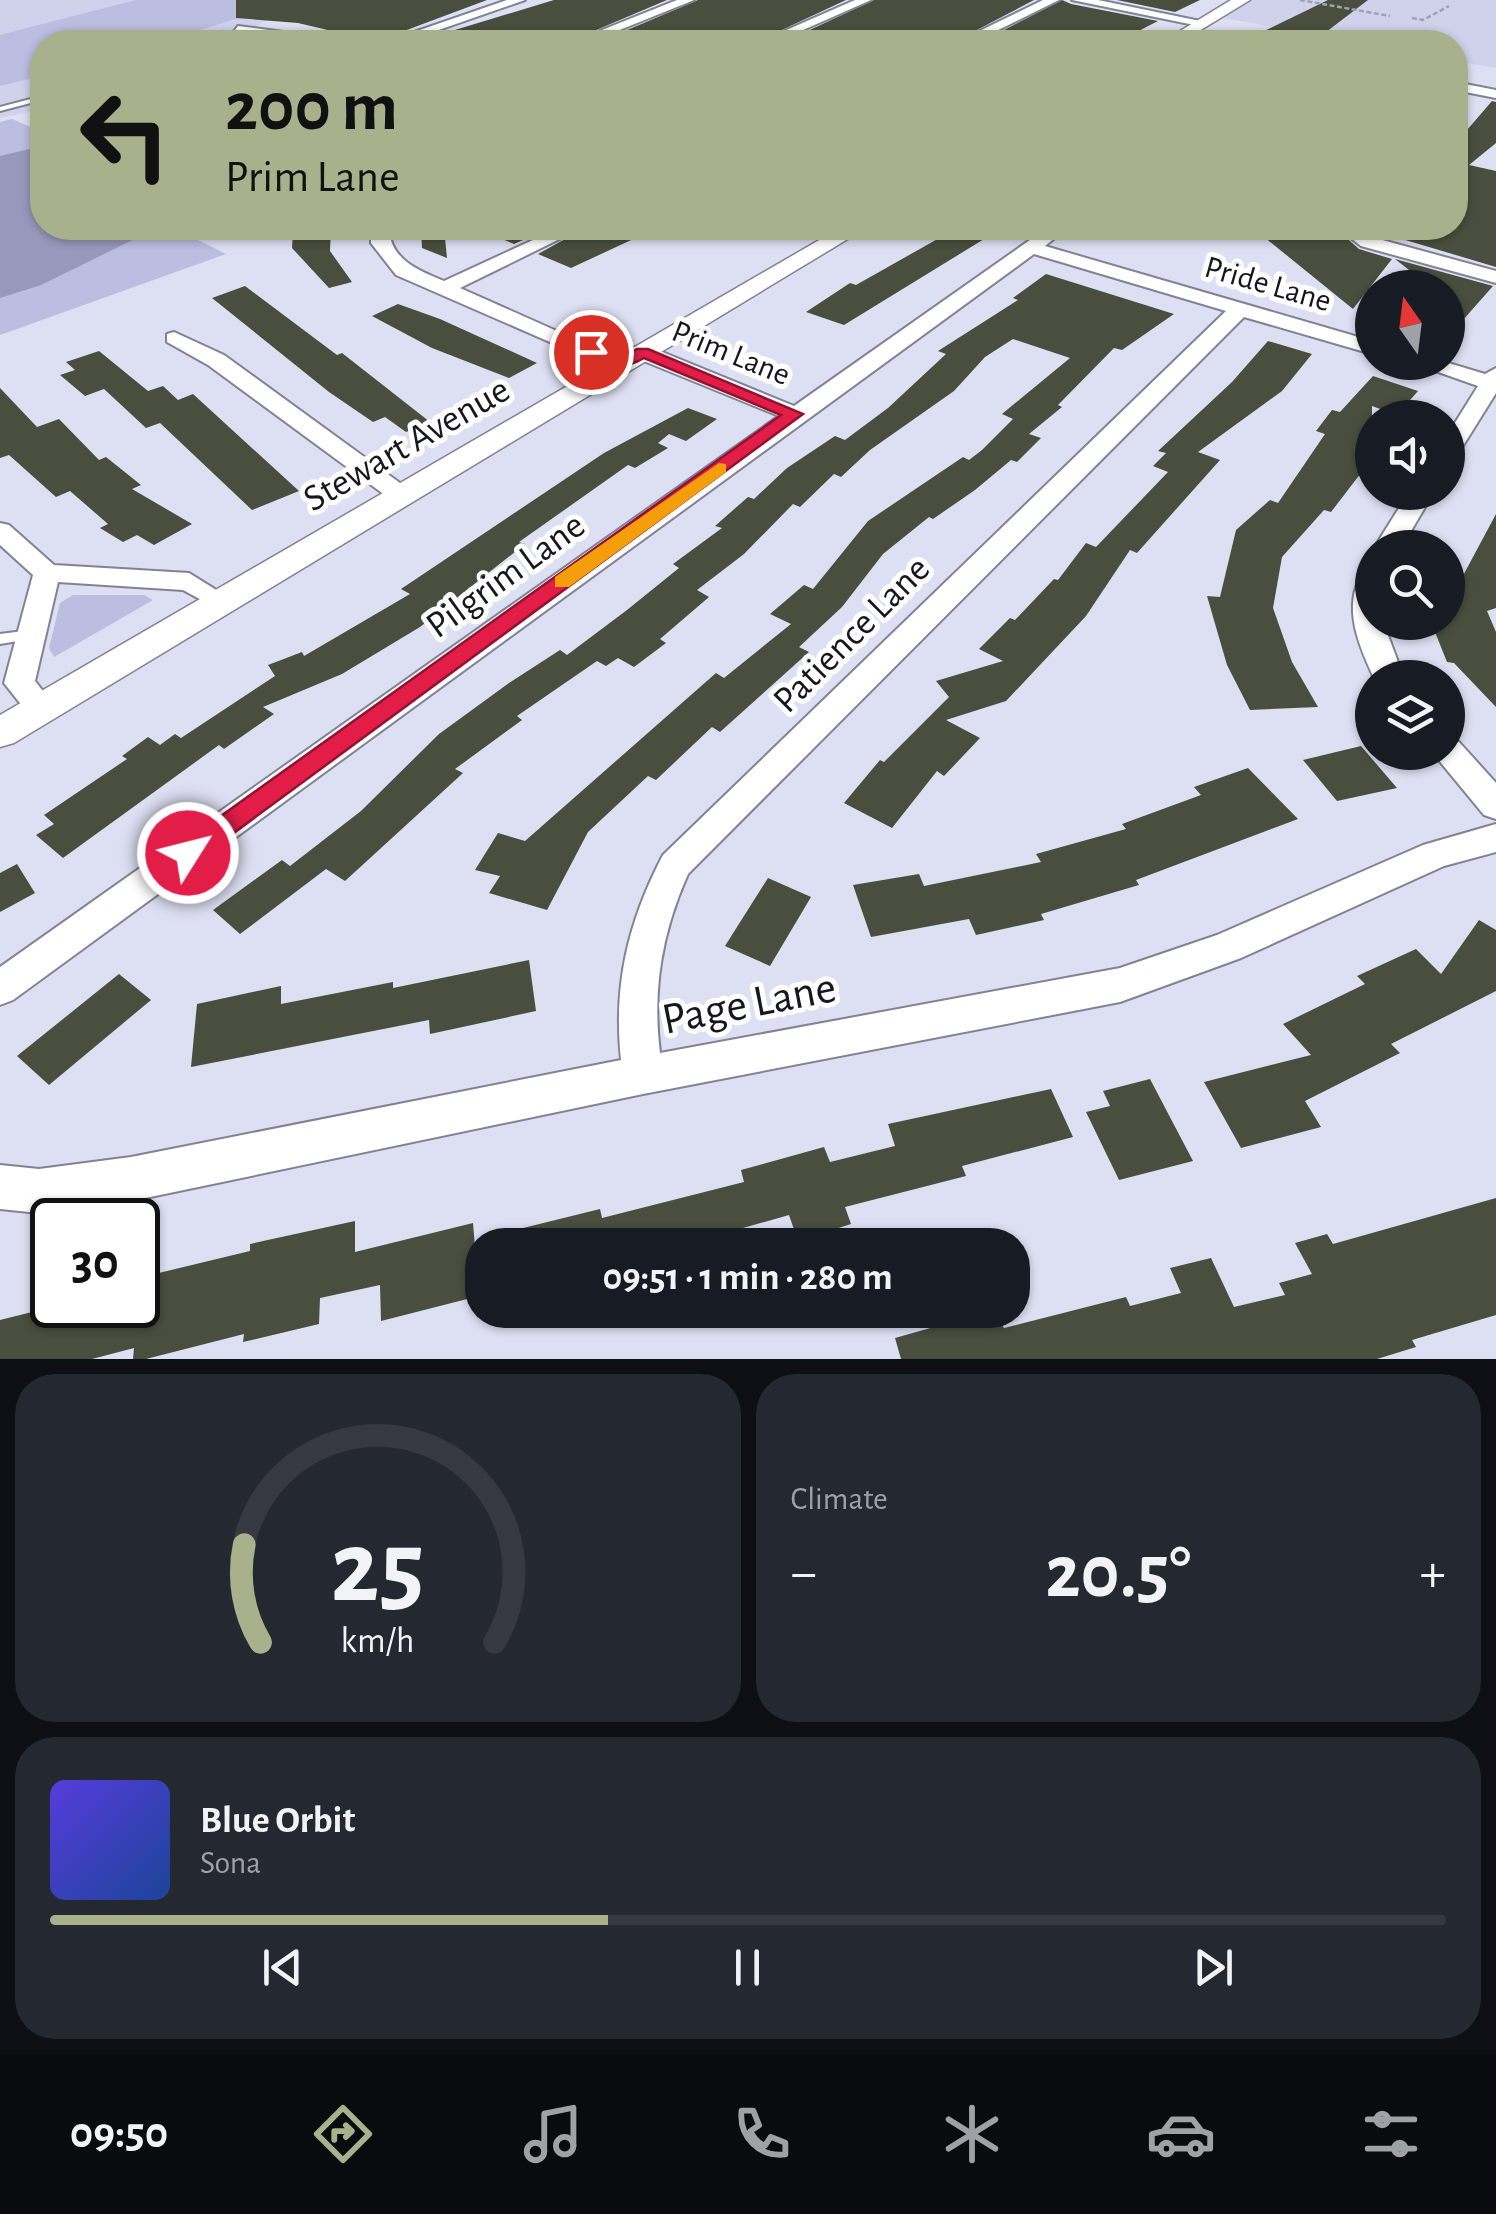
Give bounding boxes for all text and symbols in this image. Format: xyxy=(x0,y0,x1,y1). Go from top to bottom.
icon: left xyxy=(60,70,190,200)
text: 200 m xyxy=(225,73,398,143)
text: Prim Lane xyxy=(225,155,400,200)
street label: Pride Lane xyxy=(1201,251,1335,317)
north arrow xyxy=(1355,270,1465,380)
map controls xyxy=(1355,270,1465,770)
pin xyxy=(549,310,634,395)
street label: Prim Lane xyxy=(667,315,795,391)
icon: arrive xyxy=(564,325,619,380)
street label: Stewart Avenue xyxy=(298,371,516,519)
button: sound xyxy=(1355,400,1465,510)
street label: Pilgrim Lane xyxy=(420,506,592,646)
button: search xyxy=(1355,530,1465,640)
street label: Patience Lane xyxy=(767,550,937,720)
button: layers xyxy=(1355,660,1465,770)
position arrow xyxy=(136,801,240,905)
street label: Page Lane xyxy=(658,965,840,1043)
speed limit sign: 30 xyxy=(30,1198,160,1328)
text: 09:51 · 1 min · 280 m xyxy=(602,1259,893,1297)
text: Climate xyxy=(791,1483,888,1515)
text: 25 xyxy=(331,1517,425,1621)
text: 20.5° xyxy=(1045,1536,1191,1611)
text: − xyxy=(791,1546,817,1601)
text: + xyxy=(1420,1546,1446,1601)
text: km/h xyxy=(341,1623,415,1659)
text: Blue Orbit xyxy=(200,1802,355,1840)
text: Sona xyxy=(200,1847,261,1879)
icon: previous xyxy=(255,1940,310,1995)
icon: pause xyxy=(720,1940,775,1995)
icon: next xyxy=(1186,1940,1241,1995)
icon: directions xyxy=(308,2099,378,2169)
icon: music xyxy=(518,2099,588,2169)
icon: phone xyxy=(727,2099,797,2169)
icon: climate xyxy=(937,2099,1007,2169)
icon: car xyxy=(1146,2099,1216,2169)
icon: filters xyxy=(1356,2099,1426,2169)
text: 09:50 xyxy=(70,2111,168,2156)

